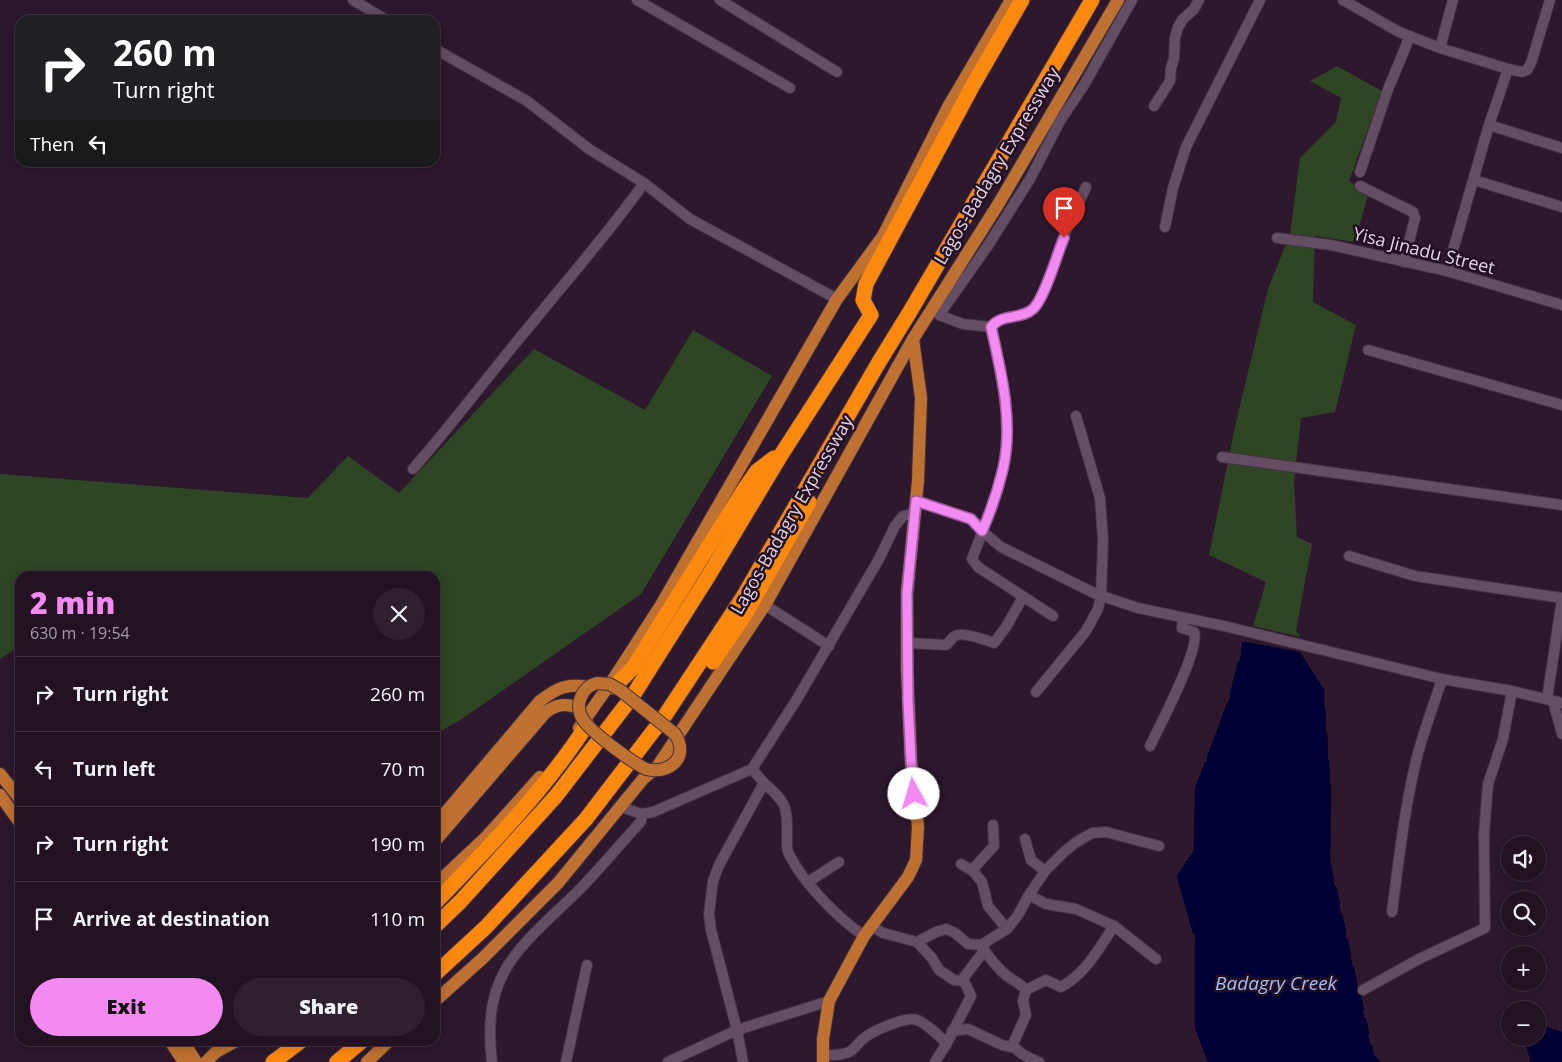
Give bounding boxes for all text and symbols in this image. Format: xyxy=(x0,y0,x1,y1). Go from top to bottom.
text: 260 m xyxy=(113,29,217,76)
icon: right xyxy=(30,35,95,100)
street label: Lagos-Badagry Expressway xyxy=(928,62,1065,268)
text: Turn right xyxy=(113,74,215,104)
icon: left xyxy=(84,130,112,158)
text: Then xyxy=(30,131,74,157)
pin xyxy=(1043,187,1085,238)
icon: arrive xyxy=(1050,194,1078,222)
street label: Yisa Jinadu Street xyxy=(1351,221,1498,279)
street label: Lagos-Badagry Expressway xyxy=(724,410,858,618)
text: 2 min xyxy=(30,582,115,623)
button: close xyxy=(373,588,425,640)
text: 630 m · 19:54 xyxy=(30,622,130,644)
icon: right xyxy=(30,680,58,708)
text: Turn right xyxy=(73,681,168,707)
text: 260 m xyxy=(370,681,425,707)
icon: left xyxy=(30,755,58,783)
text: Turn left xyxy=(73,756,155,782)
text: 70 m xyxy=(381,756,425,782)
position arrow xyxy=(887,767,939,819)
icon: right xyxy=(30,830,58,858)
text: Turn right xyxy=(73,831,168,857)
text: 190 m xyxy=(370,831,425,857)
map controls xyxy=(1501,836,1546,1046)
button: sound xyxy=(1501,836,1546,881)
button: search xyxy=(1501,891,1546,936)
icon: arrive xyxy=(30,905,58,933)
text: Arrive at destination xyxy=(73,906,270,932)
text: 110 m xyxy=(370,906,425,932)
button: + xyxy=(1501,946,1546,991)
water label: Badagry Creek xyxy=(1215,970,1338,996)
button: Exit xyxy=(30,978,223,1036)
button: Share xyxy=(233,978,425,1036)
button: − xyxy=(1501,1001,1546,1046)

